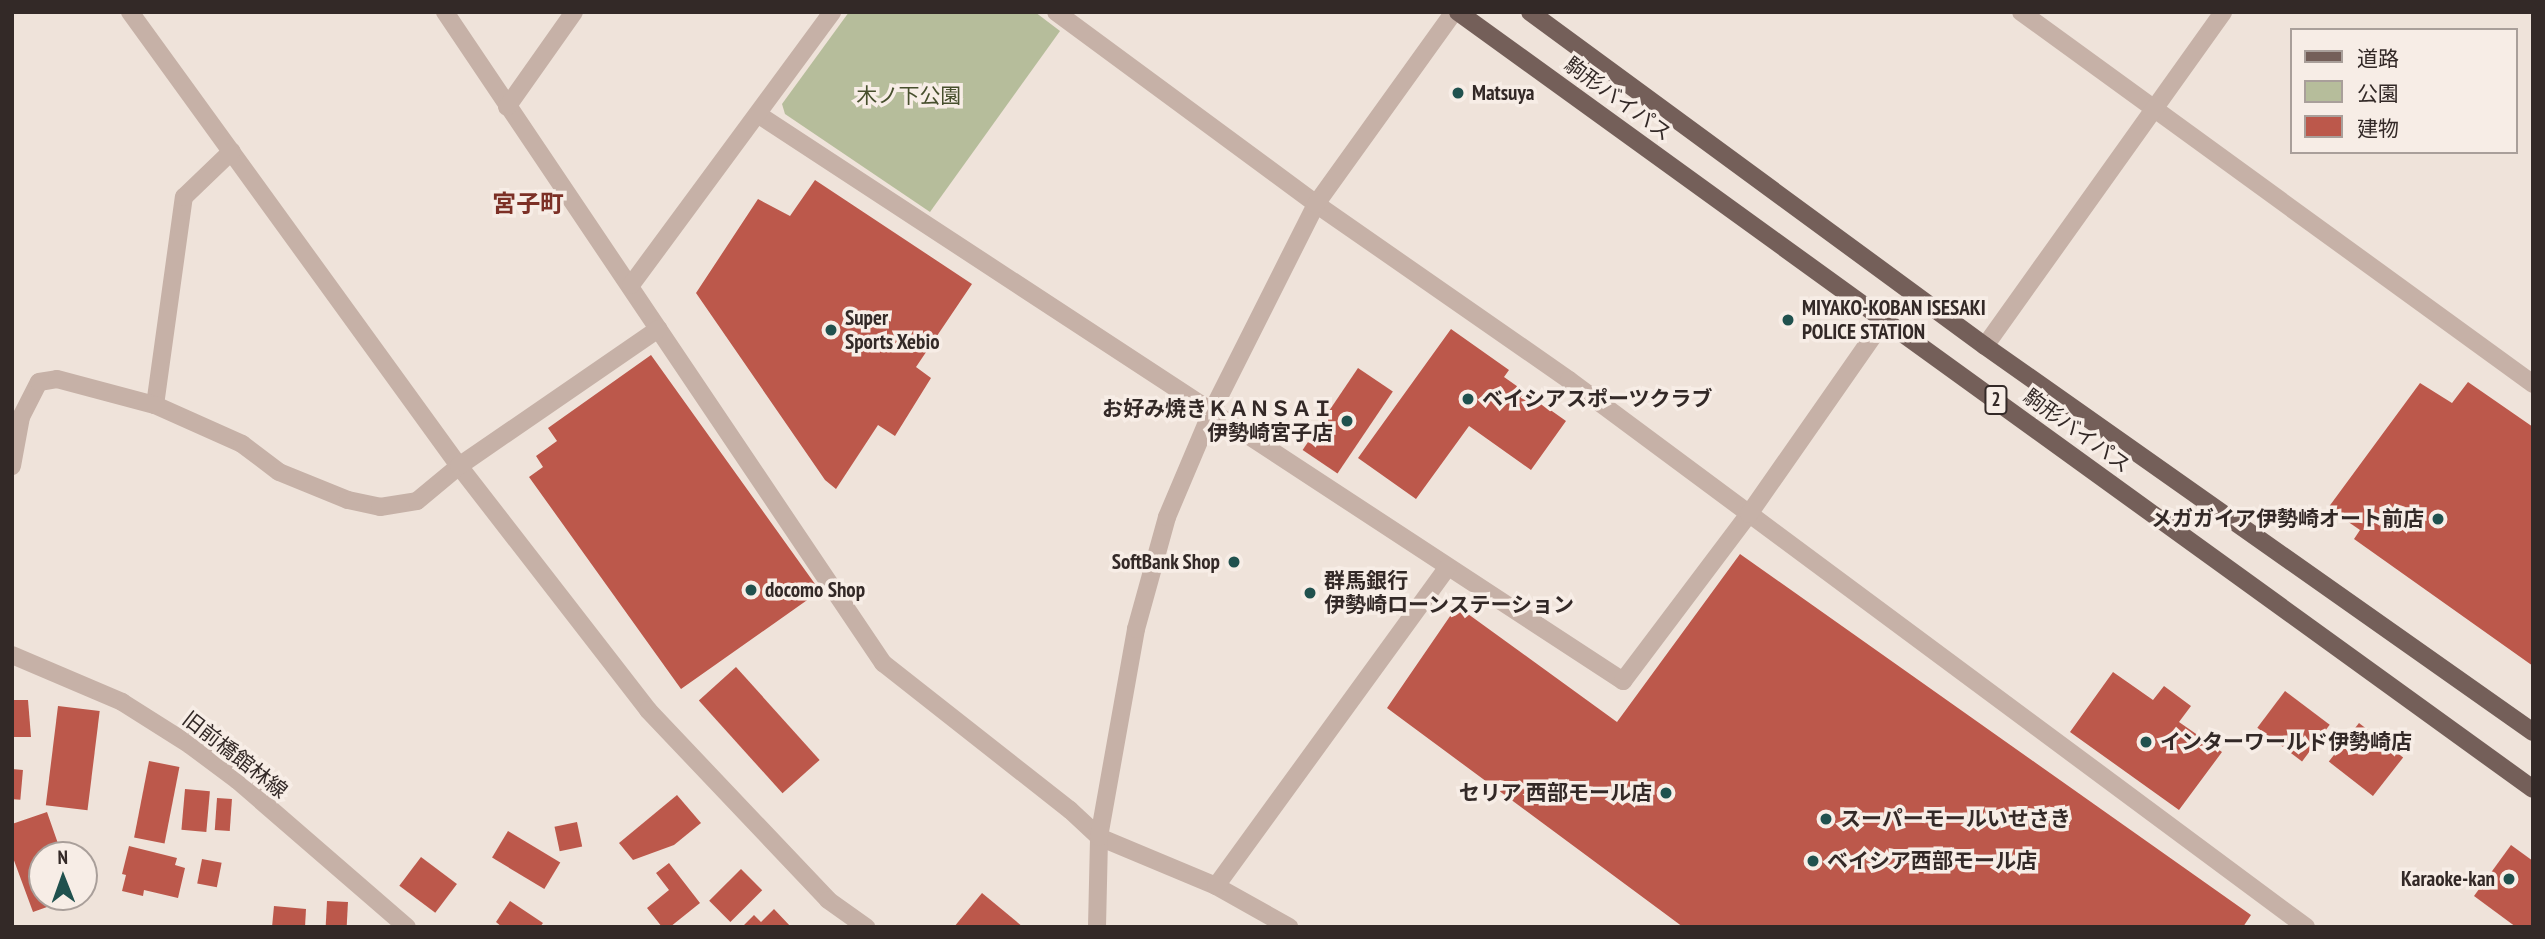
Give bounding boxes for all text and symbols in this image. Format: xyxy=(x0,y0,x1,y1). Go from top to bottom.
legend xyxy=(2290,28,2517,154)
text: 道路 xyxy=(2357,45,2399,72)
street label: 駒形バイパス xyxy=(1560,52,1676,146)
place label: Matsuya xyxy=(1472,80,1535,106)
text: 公園 xyxy=(2357,80,2399,107)
park label: 木ノ下公園 xyxy=(857,83,961,109)
marker: Matsuya xyxy=(1450,85,1466,101)
text: 建物 xyxy=(2357,115,2399,142)
district label: 宮子町 xyxy=(492,190,564,218)
place label: MIYAKO-KOBAN ISESAKI POLICE STATION xyxy=(1802,295,1986,345)
place label: Super Sports Xebio xyxy=(845,305,940,355)
marker: MIYAKO-KOBAN ISESAKI POLICE STATION xyxy=(1780,312,1796,328)
marker: Super Sports Xebio xyxy=(823,322,839,338)
road number: 2 xyxy=(1984,384,2008,416)
street label: 駒形バイパス xyxy=(2019,384,2135,478)
place label: ベイシアスポーツクラブ xyxy=(1482,386,1713,412)
marker: ベイシアスポーツクラブ xyxy=(1460,391,1476,407)
place label: お好み焼きＫＡＮＳＡＩ 伊勢崎宮子店 xyxy=(1102,396,1333,446)
marker: お好み焼きＫＡＮＳＡＩ 伊勢崎宮子店 xyxy=(1339,413,1355,429)
place label: メガガイア伊勢崎オート前店 xyxy=(2151,506,2424,532)
marker: メガガイア伊勢崎オート前店 xyxy=(2430,511,2446,527)
place label: SoftBank Shop xyxy=(1111,549,1220,575)
marker: SoftBank Shop xyxy=(1226,554,1242,570)
place label: 群馬銀行 伊勢崎ローンステーション xyxy=(1324,568,1576,618)
place label: docomo Shop xyxy=(765,577,865,603)
marker: docomo Shop xyxy=(743,582,759,598)
marker: 群馬銀行 伊勢崎ローンステーション xyxy=(1302,585,1318,601)
street label: 旧前橋館林線 xyxy=(178,706,292,804)
place label: インターワールド伊勢崎店 xyxy=(2160,729,2412,755)
marker: インターワールド伊勢崎店 xyxy=(2138,734,2154,750)
place label: セリア 西部モール店 xyxy=(1459,780,1652,806)
marker: セリア 西部モール店 xyxy=(1658,785,1674,801)
place label: スーパーモールいせさき xyxy=(1840,806,2071,832)
marker: スーパーモールいせさき xyxy=(1818,811,1834,827)
north arrow xyxy=(28,841,98,911)
text: N xyxy=(57,845,68,869)
place label: ベイシア西部モール店 xyxy=(1827,848,2037,874)
marker: ベイシア西部モール店 xyxy=(1805,853,1821,869)
place label: Karaoke-kan xyxy=(2401,866,2495,892)
marker: Karaoke-kan xyxy=(2501,871,2517,887)

